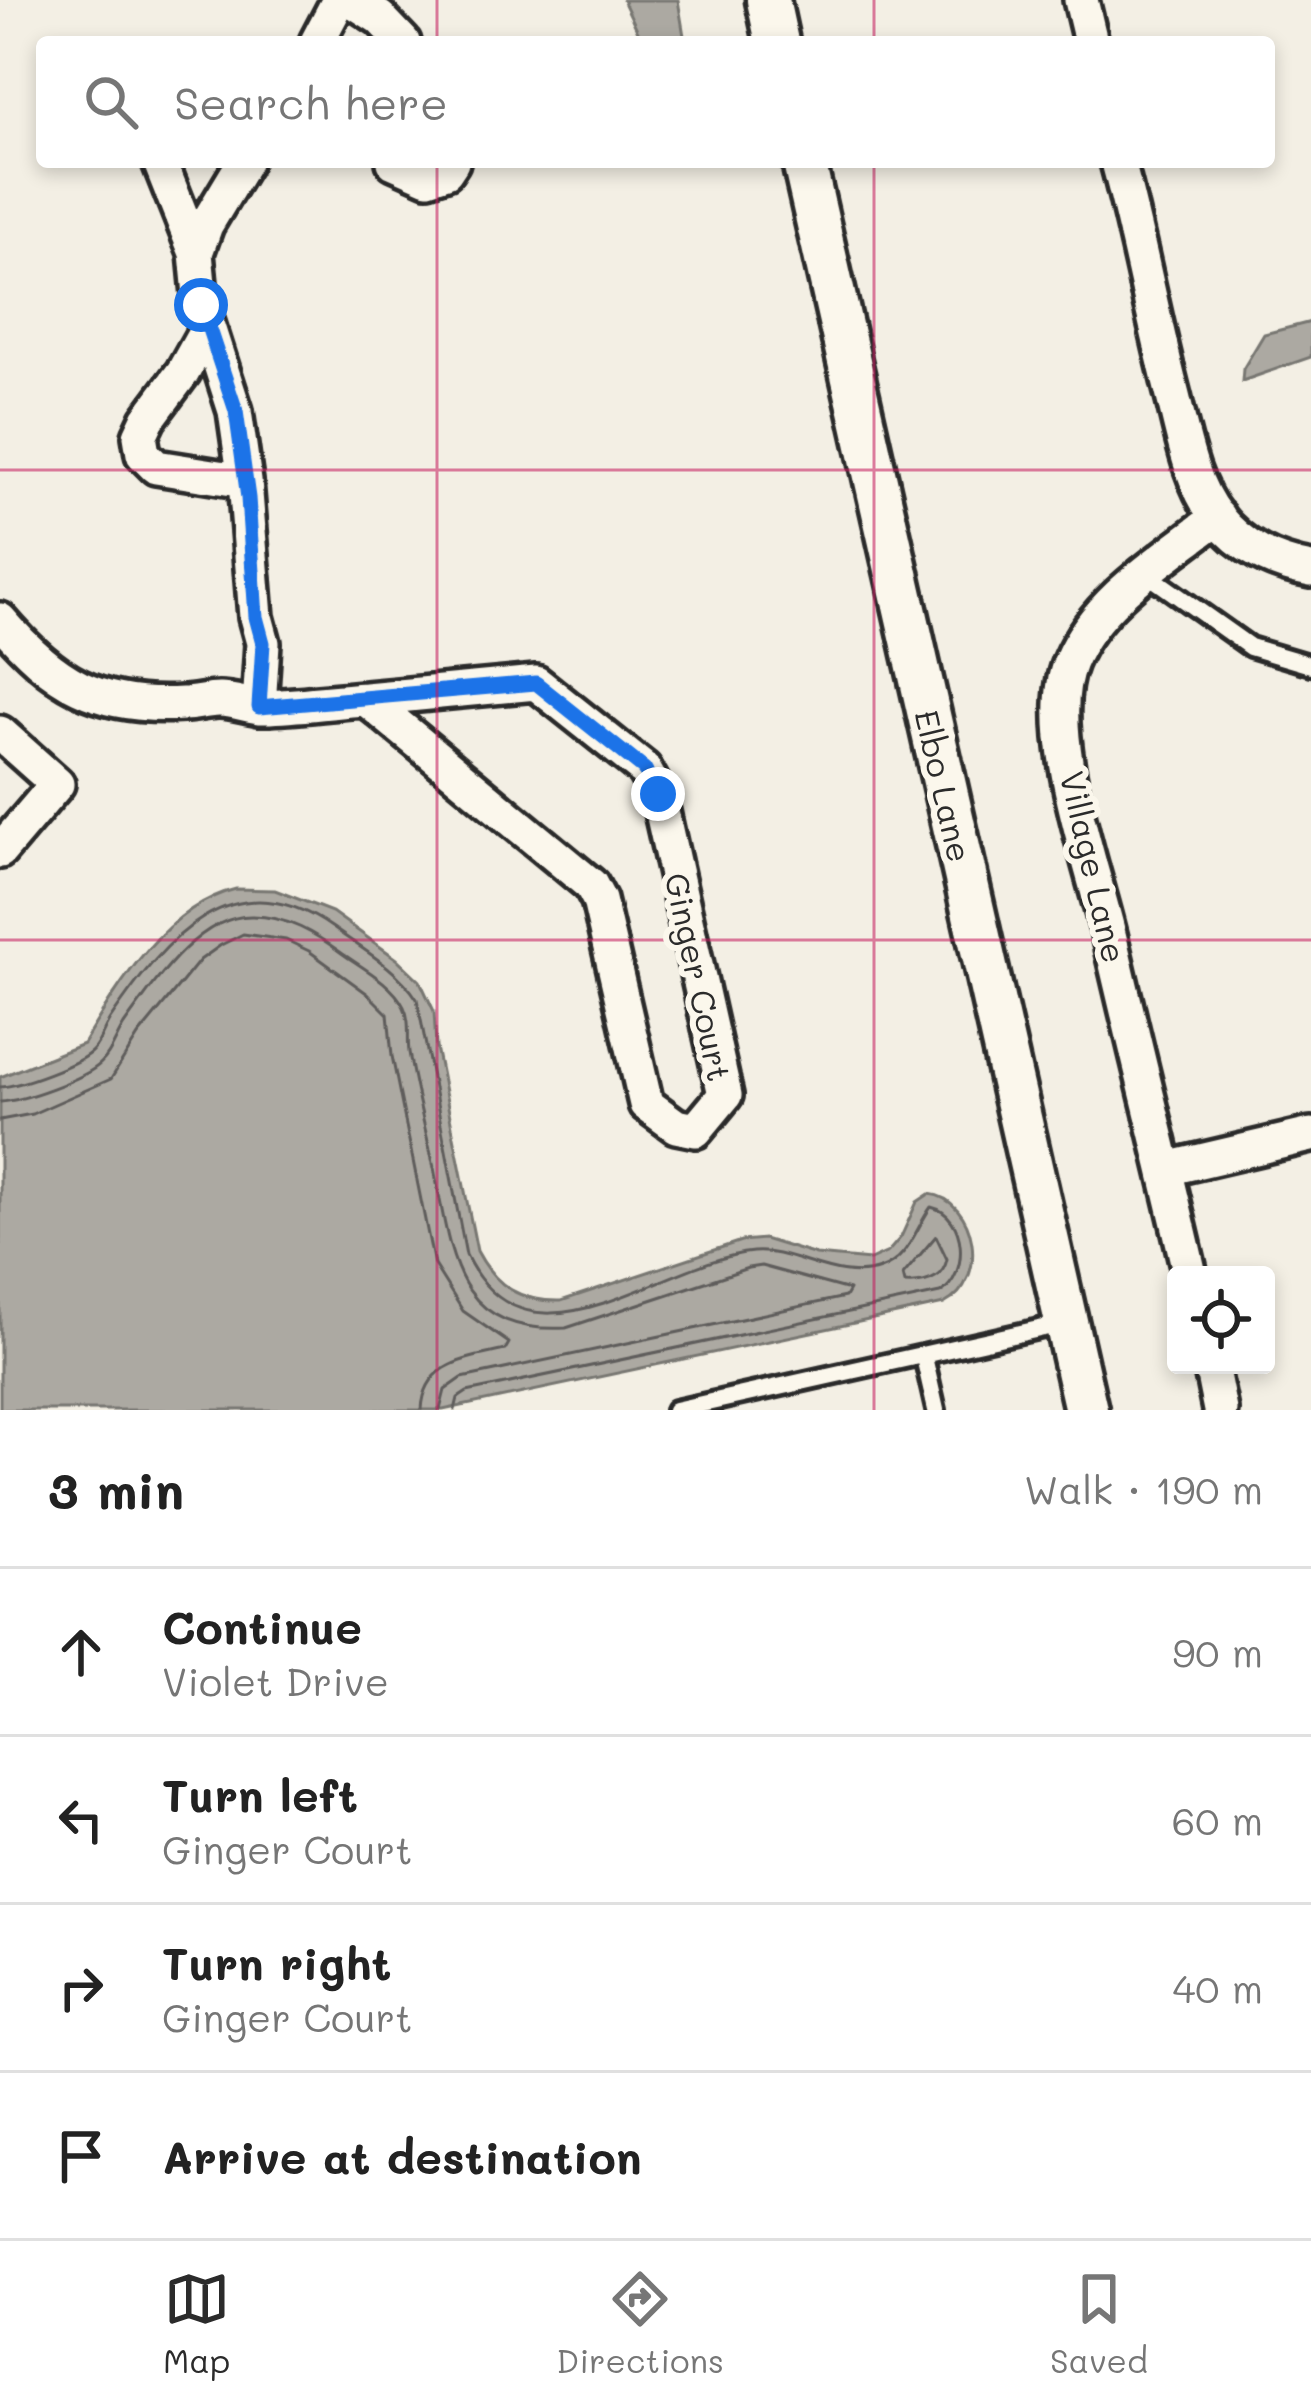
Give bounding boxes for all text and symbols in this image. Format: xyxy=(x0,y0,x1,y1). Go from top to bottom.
search box xyxy=(36,36,1275,168)
icon: search xyxy=(78,69,144,135)
text: Search here xyxy=(174,73,448,131)
route start xyxy=(174,278,228,332)
street label: Elbo Lane xyxy=(906,705,983,866)
route end xyxy=(631,767,685,821)
street label: Village Lane xyxy=(1052,767,1137,967)
street label: Ginger Court xyxy=(656,869,743,1085)
map controls xyxy=(1167,1266,1275,1374)
button: locate xyxy=(1167,1266,1275,1374)
text: 3 min xyxy=(48,1455,184,1522)
text: Walk · 190 m xyxy=(1024,1463,1263,1514)
text: Continue xyxy=(162,1597,362,1655)
icon: ahead xyxy=(48,1619,114,1685)
text: 90 m xyxy=(1172,1626,1263,1677)
text: Violet Drive xyxy=(162,1655,389,1706)
text: Turn left xyxy=(162,1765,358,1823)
icon: left xyxy=(48,1787,114,1853)
text: 60 m xyxy=(1172,1794,1263,1845)
text: Ginger Court xyxy=(162,1823,412,1874)
text: Turn right xyxy=(162,1933,391,1991)
icon: right xyxy=(48,1955,114,2021)
text: 40 m xyxy=(1172,1962,1263,2013)
text: Ginger Court xyxy=(162,1991,412,2042)
icon: arrive xyxy=(48,2123,114,2189)
text: Arrive at destination xyxy=(162,2127,642,2185)
tab: Map xyxy=(163,2266,230,2381)
tab: Directions xyxy=(556,2266,724,2381)
tab: Saved xyxy=(1050,2266,1148,2381)

